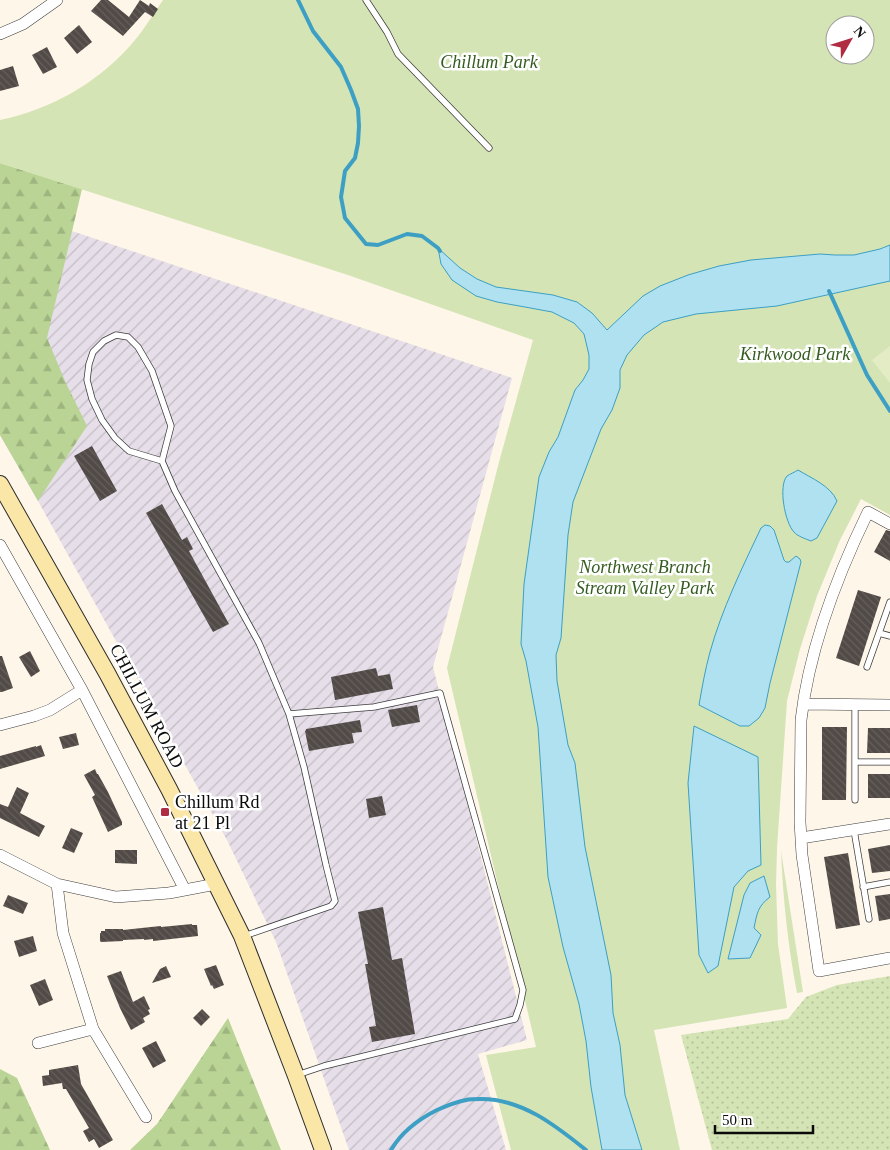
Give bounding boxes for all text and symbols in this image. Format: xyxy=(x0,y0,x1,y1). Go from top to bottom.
north arrow xyxy=(825,15,875,65)
text: N xyxy=(851,23,869,41)
park label: Chillum Park xyxy=(440,52,539,72)
park label: Kirkwood Park xyxy=(739,344,851,364)
park label: Northwest Branch Stream Valley Park xyxy=(576,557,715,598)
street label: CHILLUM ROAD xyxy=(106,641,188,771)
place label: Chillum Rd at 21 Pl xyxy=(175,792,260,833)
marker: Chillum Rd at 21 Pl xyxy=(159,806,171,818)
scale bar xyxy=(715,1102,812,1134)
text: 50 m xyxy=(722,1112,753,1128)

